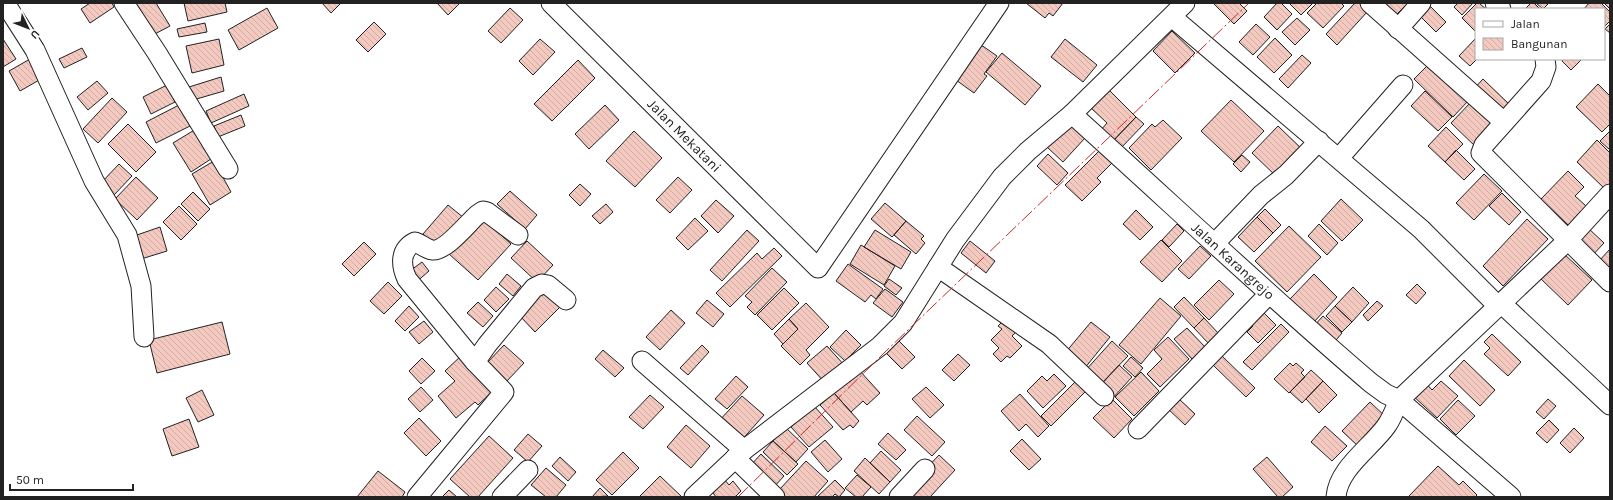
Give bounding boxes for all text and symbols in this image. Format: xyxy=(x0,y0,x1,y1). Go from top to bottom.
north arrow xyxy=(8,8,48,48)
legend xyxy=(1475,8,1605,60)
text: Jalan xyxy=(1511,17,1540,31)
text: U xyxy=(28,27,42,42)
text: Bangunan xyxy=(1511,37,1567,51)
street label: Jalan Mekatani xyxy=(644,95,725,176)
street label: Jalan Karangrejo xyxy=(1188,219,1278,303)
scale bar xyxy=(10,466,133,492)
text: 50 m xyxy=(16,473,44,487)

